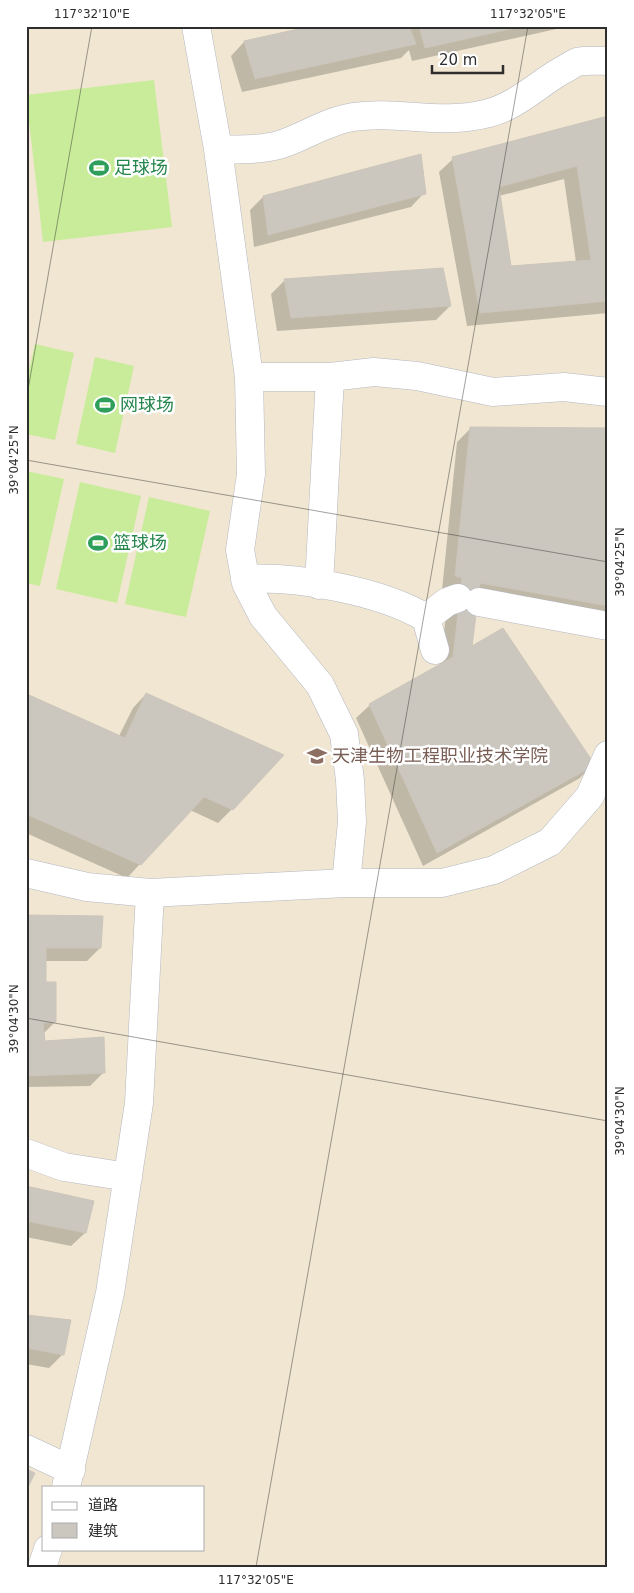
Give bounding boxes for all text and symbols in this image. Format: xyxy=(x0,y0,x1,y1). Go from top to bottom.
text: 117°32'10"E xyxy=(54,7,130,21)
text: 117°32'05"E xyxy=(490,7,566,21)
scale bar xyxy=(432,42,503,74)
text: 20 m xyxy=(439,51,477,69)
sports icon: 足球场 xyxy=(88,157,110,179)
place label: 足球场 xyxy=(114,157,168,178)
sports icon: 网球场 xyxy=(94,394,116,416)
place label: 网球场 xyxy=(120,394,174,415)
text: 39°04'25"N xyxy=(7,425,21,495)
text: 39°04'25"N xyxy=(613,527,627,597)
sports icon: 篮球场 xyxy=(87,532,109,554)
place label: 篮球场 xyxy=(113,532,167,553)
school or university icon: 天津生物工程职业技术学院 xyxy=(306,745,328,767)
place label: 天津生物工程职业技术学院 xyxy=(332,745,548,766)
text: 39°04'30"N xyxy=(7,984,21,1054)
text: 39°04'30"N xyxy=(613,1086,627,1156)
legend xyxy=(42,1486,205,1550)
text: 道路 xyxy=(88,1496,118,1514)
text: 建筑 xyxy=(88,1522,118,1540)
text: 117°32'05"E xyxy=(218,1573,294,1587)

